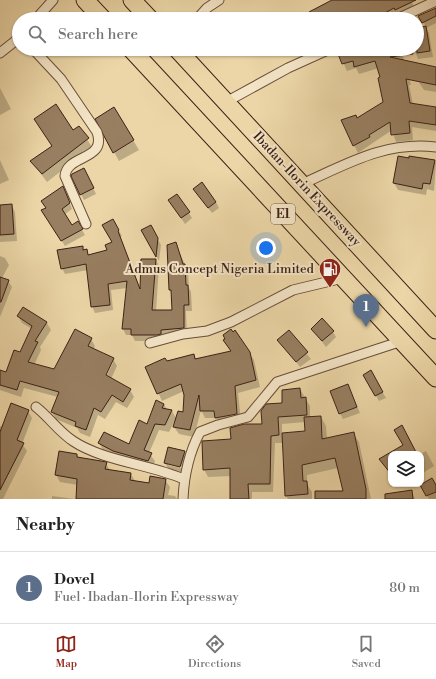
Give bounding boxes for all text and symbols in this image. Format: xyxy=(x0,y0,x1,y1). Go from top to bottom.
search box xyxy=(12,12,424,56)
icon: search xyxy=(26,23,48,45)
text: Search here xyxy=(58,25,138,44)
street label: Ibadan-Ilorin Expressway xyxy=(250,128,365,250)
road number: E1 xyxy=(271,204,295,224)
your location xyxy=(256,238,276,258)
fuel station icon: Admus Concept Nigeria Limited xyxy=(317,256,343,289)
place label: Admus Concept Nigeria Limited xyxy=(124,261,315,277)
pin: 1 xyxy=(353,294,379,327)
map controls xyxy=(388,451,424,487)
button: layers xyxy=(388,451,424,487)
text: Nearby xyxy=(16,514,75,536)
text: Dovel xyxy=(54,570,95,589)
text: 1 xyxy=(26,580,32,596)
text: 80 m xyxy=(389,580,420,596)
text: Fuel · Ibadan-Ilorin Expressway xyxy=(54,589,239,605)
tab: Map xyxy=(55,633,77,671)
tab: Directions xyxy=(188,633,241,671)
tab: Saved xyxy=(352,633,381,671)

